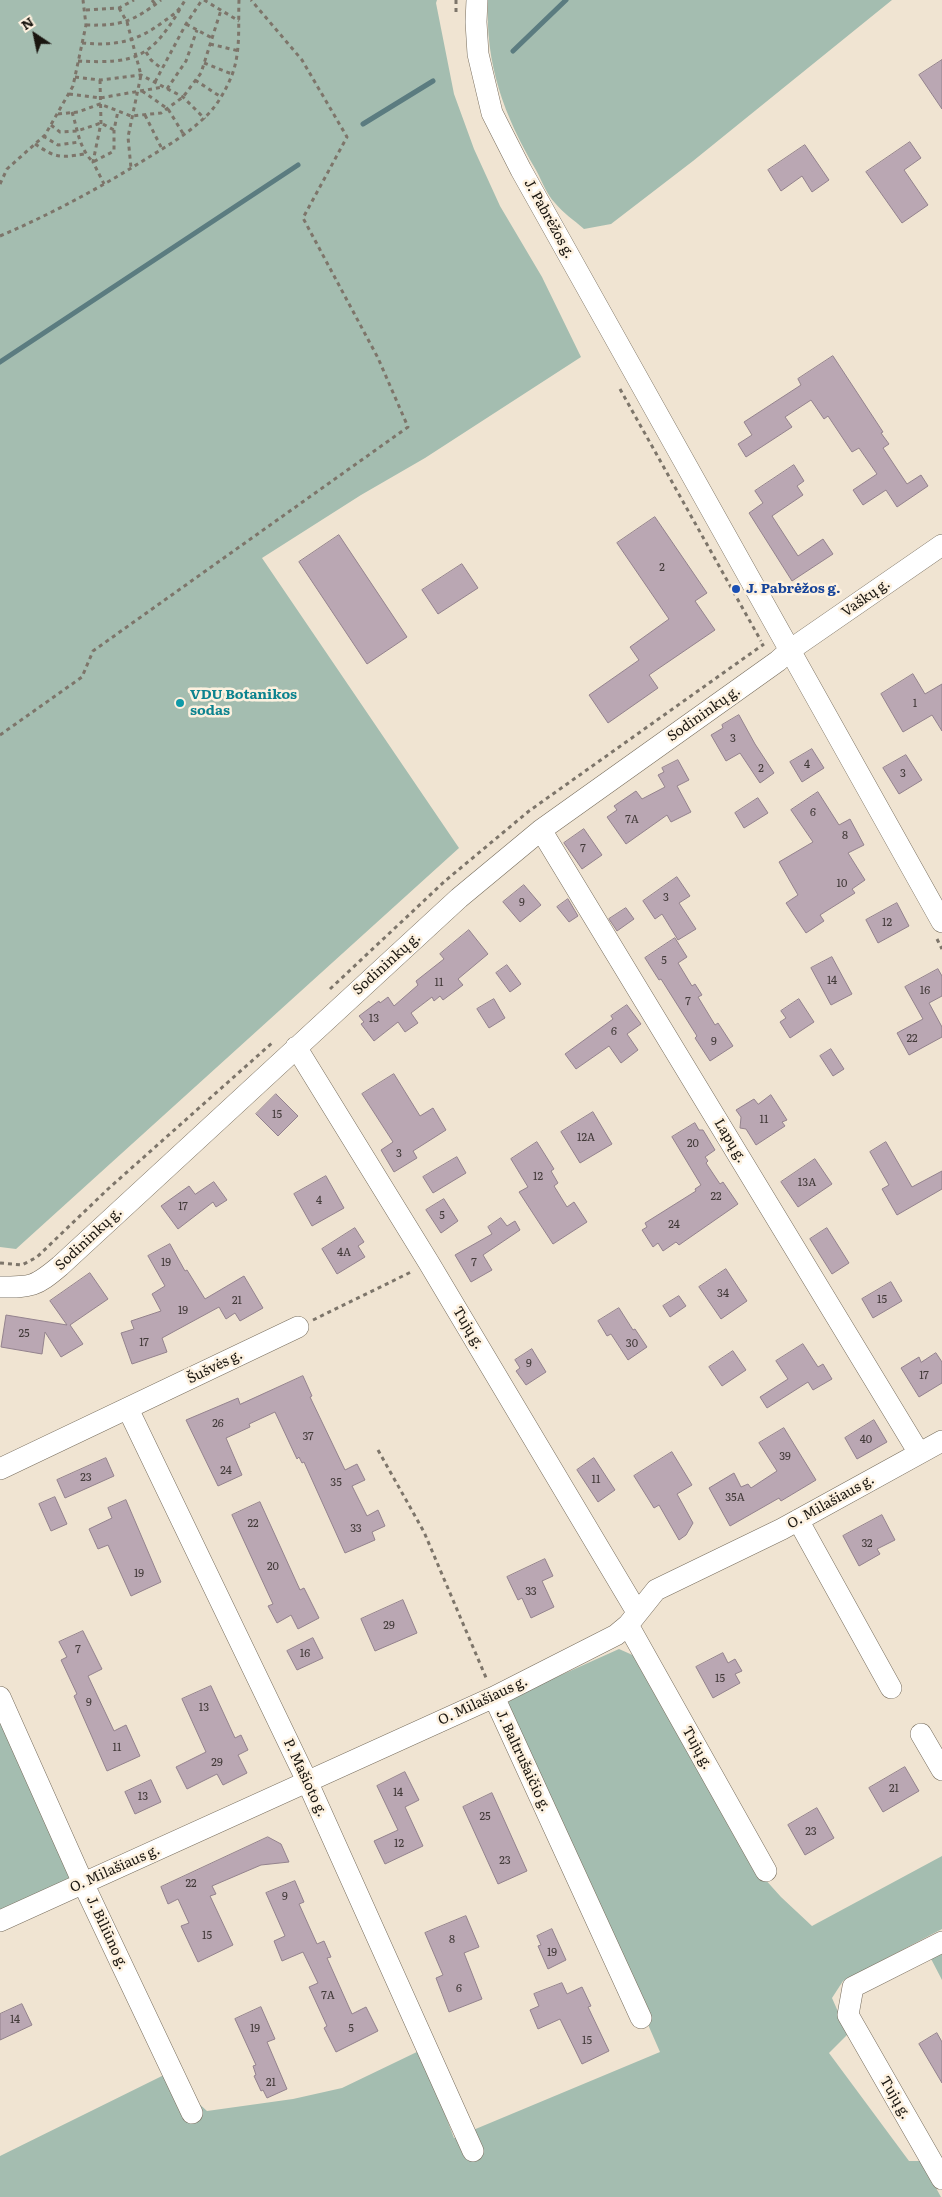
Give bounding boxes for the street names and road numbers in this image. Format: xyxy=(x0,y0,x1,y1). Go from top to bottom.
street label: J. Pabrėžos g. xyxy=(520,176,578,262)
street label: Vaškų g. xyxy=(839,575,893,621)
street label: Sodininkų g. xyxy=(664,683,744,745)
street label: Sodininkų g. xyxy=(350,929,424,999)
street label: Lapų g. xyxy=(710,1116,750,1166)
street label: Sodininkų g. xyxy=(52,1204,126,1274)
street label: Tujų g. xyxy=(449,1304,487,1352)
street label: Šušvės g. xyxy=(184,1346,246,1388)
street label: O. Milašiaus g. xyxy=(785,1471,877,1533)
street label: O. Milašiaus g. xyxy=(436,1673,530,1729)
street label: J. Baltrušaičio g. xyxy=(492,1707,554,1815)
street label: Tujų g. xyxy=(678,1723,716,1773)
street label: P. Mašioto g. xyxy=(280,1736,330,1820)
street label: O. Milašiaus g. xyxy=(67,1842,163,1896)
street label: J. Biliūno g. xyxy=(83,1894,131,1972)
street label: Tujų g. xyxy=(876,2073,914,2123)

